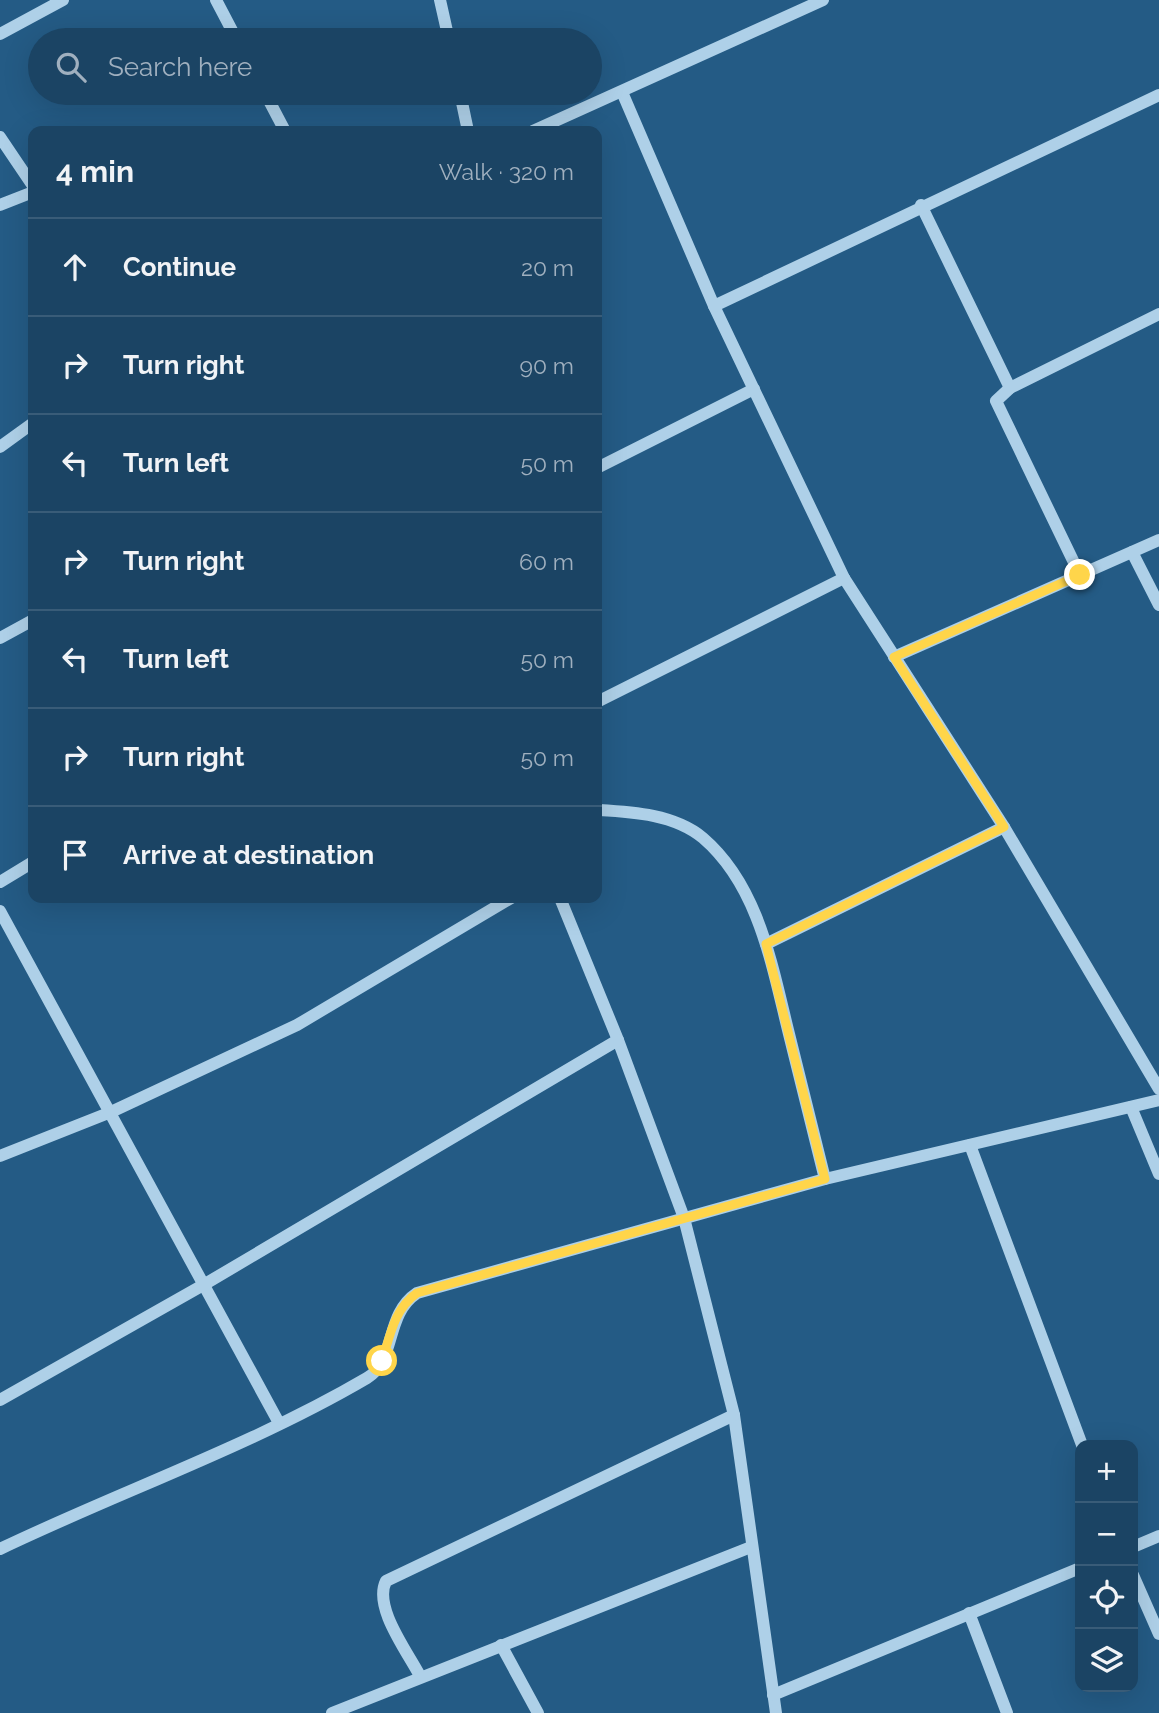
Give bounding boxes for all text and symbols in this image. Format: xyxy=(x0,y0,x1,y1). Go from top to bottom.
search box xyxy=(28,28,602,105)
icon: search xyxy=(52,48,90,86)
text: Search here xyxy=(108,52,252,82)
text: 4 min xyxy=(56,154,134,189)
text: Walk · 320 m xyxy=(439,158,574,185)
icon: ahead xyxy=(56,248,94,286)
text: Continue xyxy=(123,252,236,282)
text: 20 m xyxy=(521,254,574,281)
icon: right xyxy=(56,346,94,384)
text: Turn right xyxy=(123,350,244,380)
text: 90 m xyxy=(519,352,574,379)
icon: left xyxy=(56,444,94,482)
text: Turn left xyxy=(123,448,229,478)
text: 50 m xyxy=(520,450,574,477)
icon: right xyxy=(56,542,94,580)
text: Turn right xyxy=(123,546,244,576)
text: 60 m xyxy=(519,548,574,575)
route end xyxy=(1064,559,1095,590)
icon: left xyxy=(56,640,94,678)
text: Turn left xyxy=(123,644,229,674)
text: 50 m xyxy=(520,646,574,673)
icon: right xyxy=(56,738,94,776)
text: Turn right xyxy=(123,742,244,772)
text: 50 m xyxy=(520,744,574,771)
icon: arrive xyxy=(56,836,94,874)
text: Arrive at destination xyxy=(123,840,374,870)
route start xyxy=(366,1345,397,1376)
map controls xyxy=(1075,1440,1138,1692)
button: + xyxy=(1075,1440,1138,1503)
button: − xyxy=(1075,1503,1138,1566)
button: locate xyxy=(1075,1566,1138,1629)
button: layers xyxy=(1075,1629,1138,1692)

